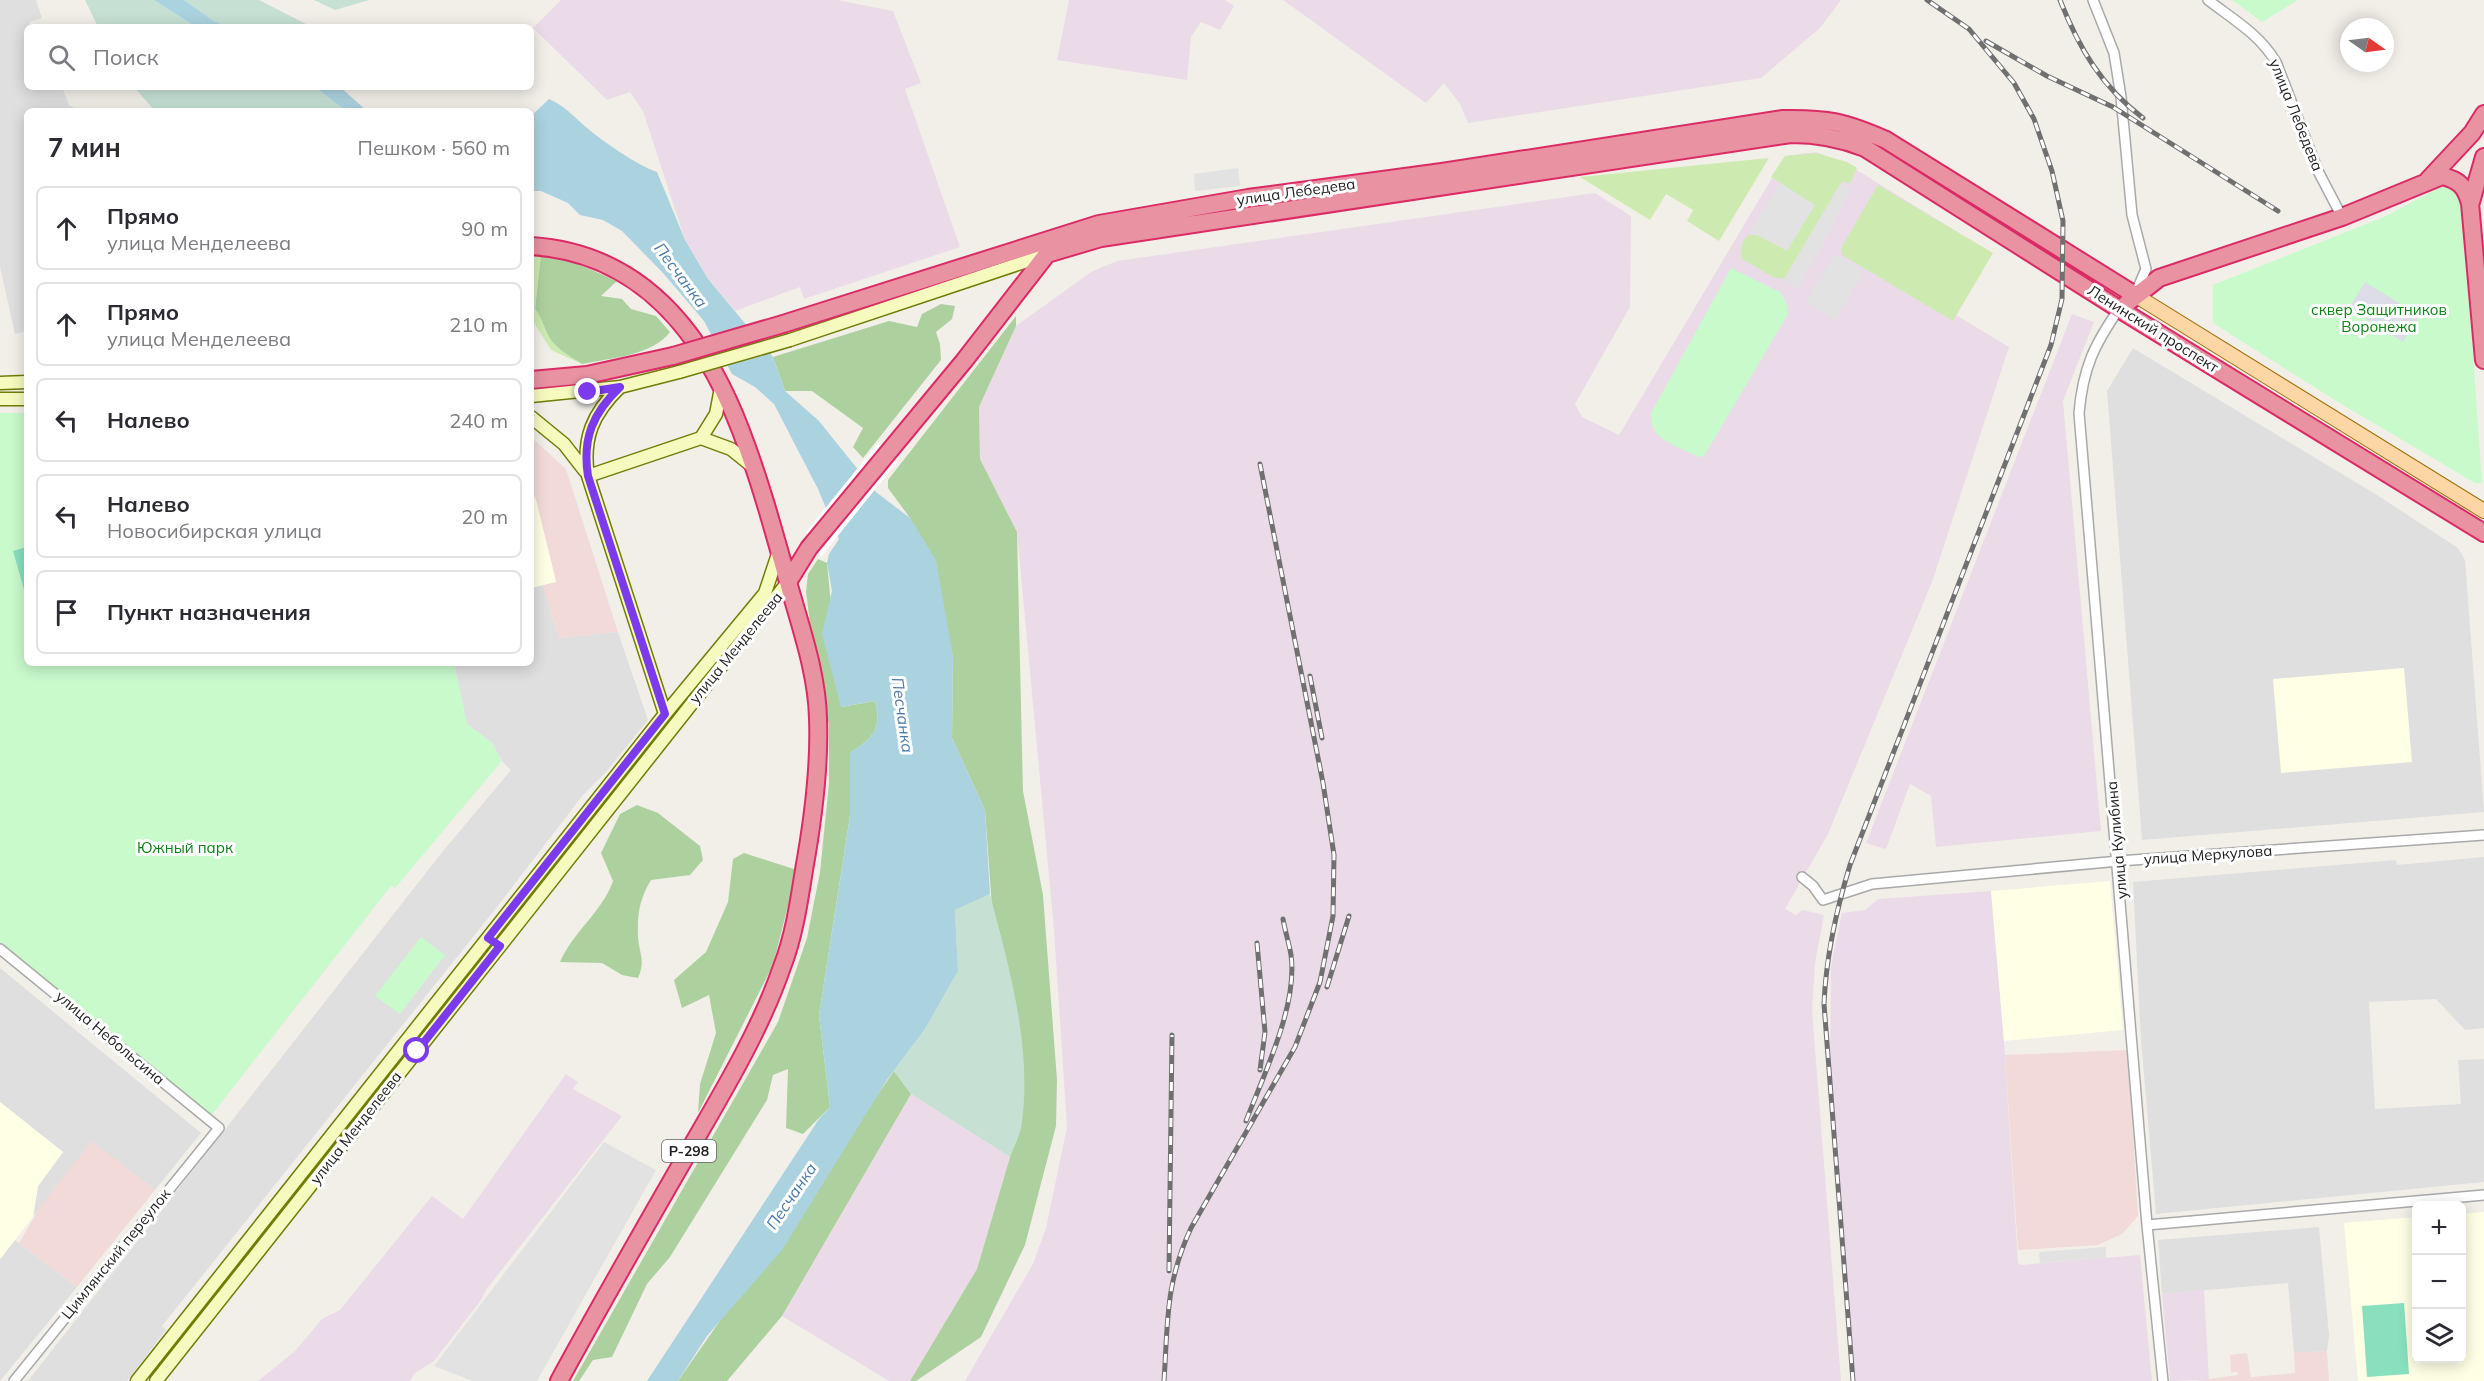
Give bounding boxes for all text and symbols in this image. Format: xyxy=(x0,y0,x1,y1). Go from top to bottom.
north arrow xyxy=(2340,18,2394,72)
search box xyxy=(24,24,534,90)
icon: search xyxy=(45,41,78,74)
text: Поиск xyxy=(93,43,159,71)
street label: улица Лебедева xyxy=(2265,56,2328,174)
text: 7 мин xyxy=(48,131,121,164)
text: Пешком · 560 m xyxy=(358,135,510,160)
street label: улица Лебедева xyxy=(1236,174,1356,209)
text: Прямо xyxy=(107,202,179,230)
icon: ahead xyxy=(50,212,83,245)
text: 90 m xyxy=(461,216,508,241)
text: улица Менделеева xyxy=(107,230,291,255)
water label: Песчанка xyxy=(650,239,712,312)
street label: Ленинский проспект xyxy=(2084,281,2222,377)
text: Прямо xyxy=(107,298,179,326)
park label: сквер Защитников Воронежа xyxy=(2311,300,2447,336)
icon: ahead xyxy=(50,308,83,341)
text: 210 m xyxy=(449,312,508,337)
text: улица Менделеева xyxy=(107,326,291,351)
route end xyxy=(574,378,600,404)
icon: left xyxy=(50,404,83,437)
text: Налево xyxy=(107,406,190,434)
text: 240 m xyxy=(449,408,508,433)
text: Налево xyxy=(107,490,190,518)
icon: left xyxy=(50,500,83,533)
text: 20 m xyxy=(461,504,508,529)
text: Новосибирская улица xyxy=(107,518,322,543)
street label: улица Менделеева xyxy=(685,588,786,707)
icon: arrive xyxy=(50,596,83,629)
text: Пункт назначения xyxy=(107,598,311,626)
water label: Песчанка xyxy=(888,676,918,754)
street label: улица Кулибина xyxy=(2102,780,2131,900)
park label: Южный парк xyxy=(137,838,234,857)
street label: улица Меркулова xyxy=(2143,841,2273,868)
street label: улица Небольсина xyxy=(52,987,169,1089)
route start xyxy=(403,1037,429,1063)
street label: улица Менделеева xyxy=(306,1067,406,1188)
road number: Р-298 xyxy=(662,1140,716,1162)
water label: Песчанка xyxy=(761,1159,821,1233)
street label: Цимлянский переулок xyxy=(57,1184,175,1323)
map controls xyxy=(2412,1201,2466,1363)
button: + xyxy=(2412,1201,2466,1255)
button: − xyxy=(2412,1255,2466,1309)
button: layers xyxy=(2412,1309,2466,1363)

